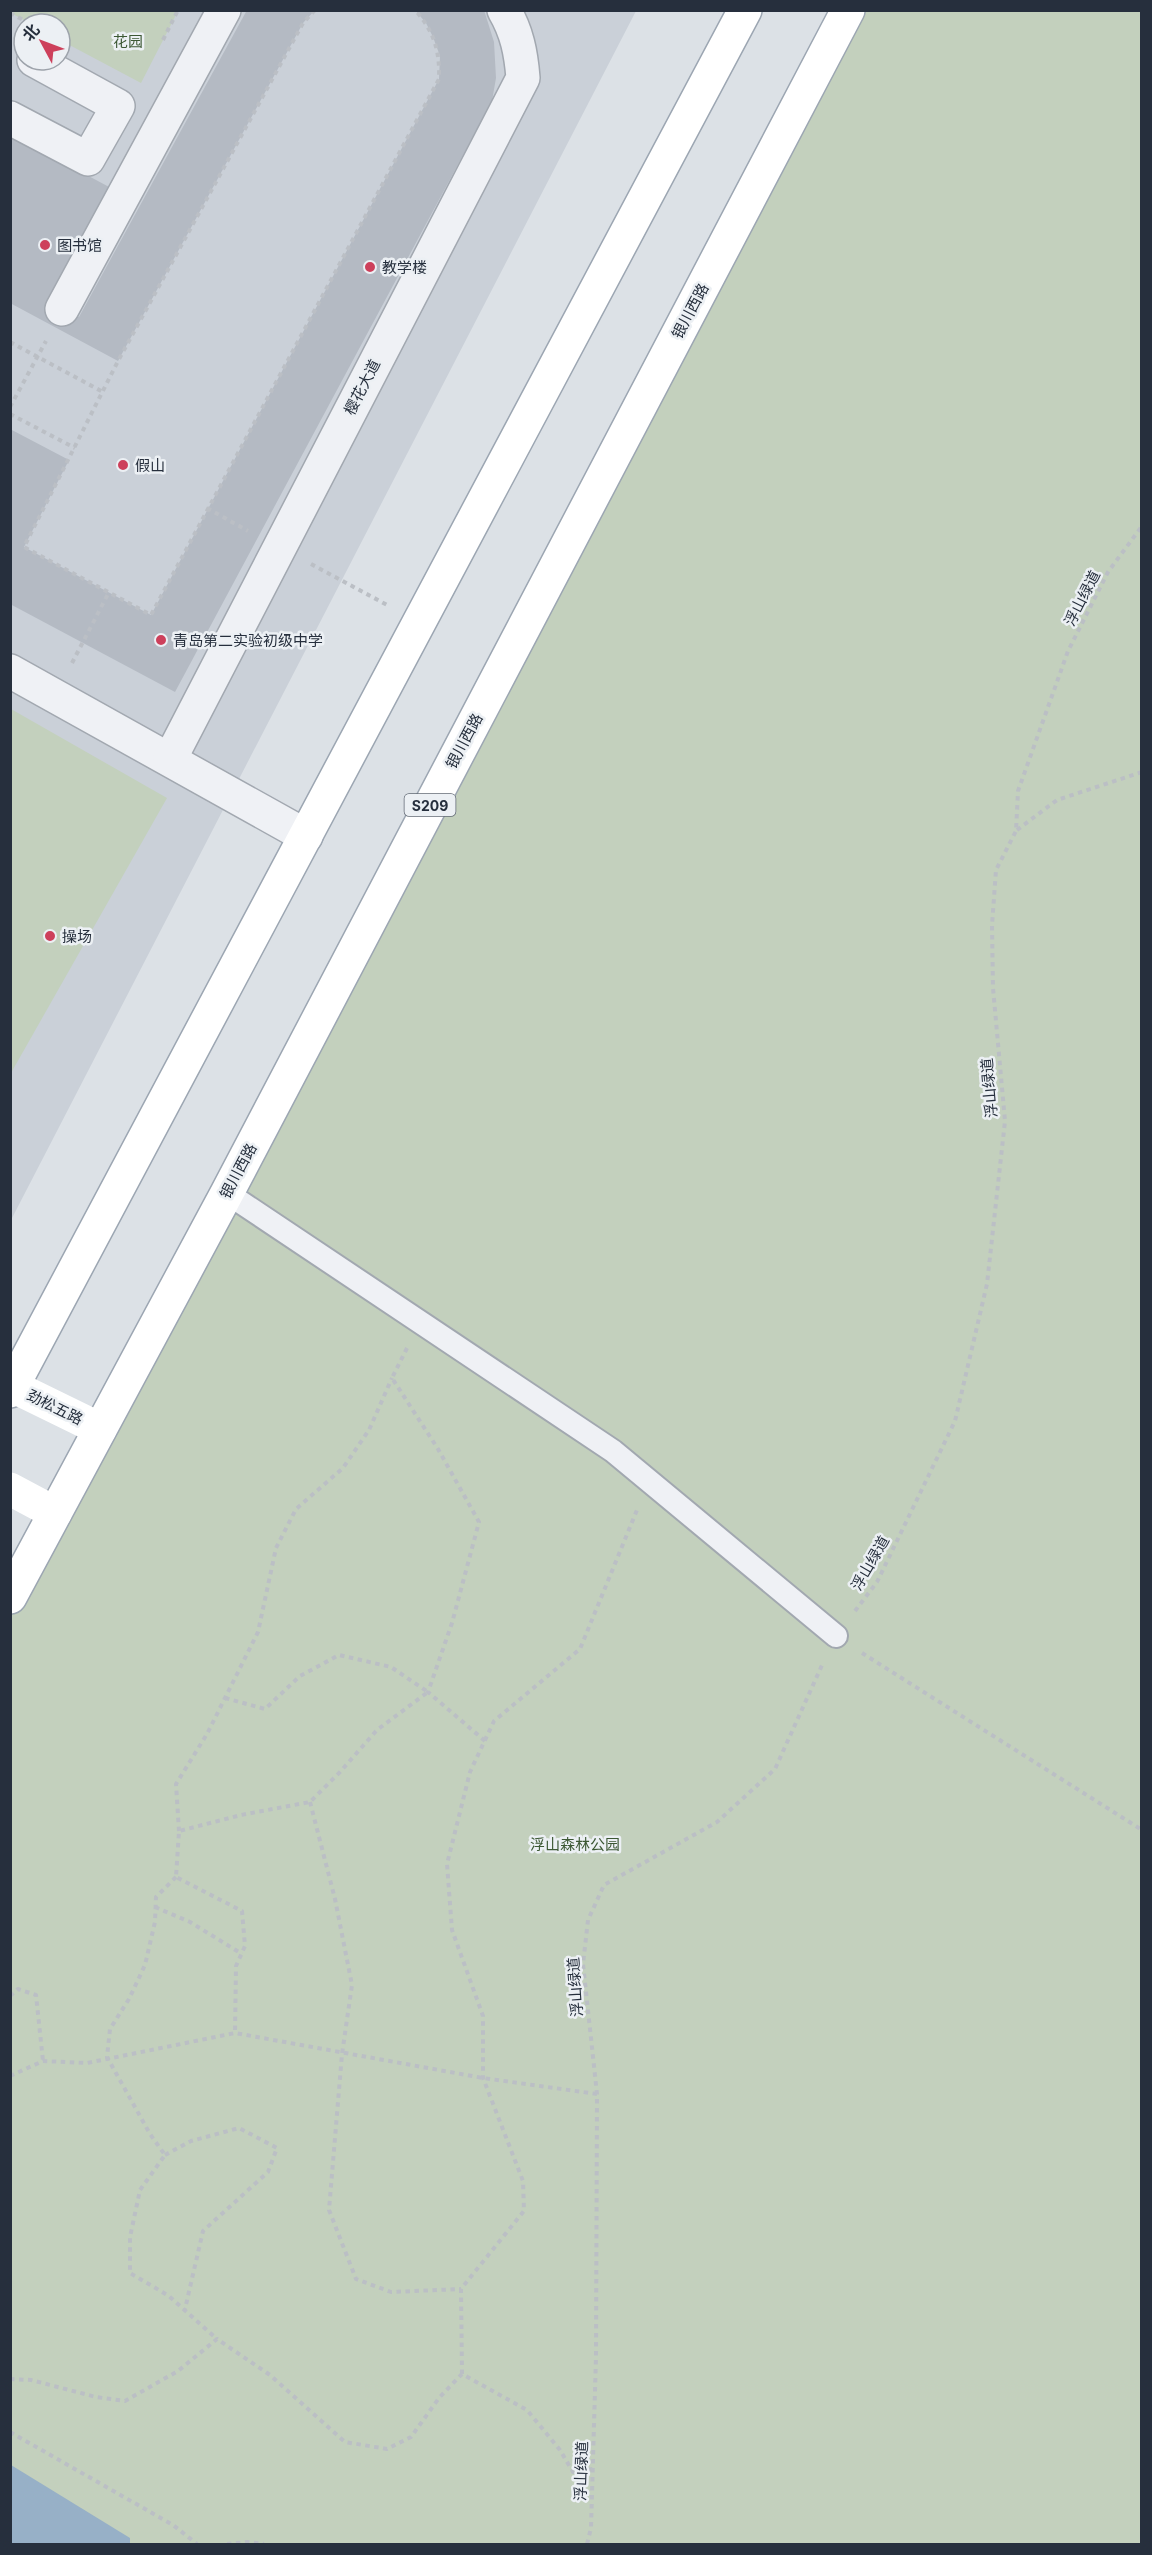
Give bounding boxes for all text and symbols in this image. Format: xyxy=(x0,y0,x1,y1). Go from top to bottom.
north arrow xyxy=(12,12,72,72)
text: 北 xyxy=(18,20,43,45)
park label: 花园 xyxy=(113,32,143,51)
place label: 图书馆 xyxy=(57,236,102,255)
marker: 图书馆 xyxy=(38,238,52,252)
place label: 教学楼 xyxy=(382,258,427,277)
marker: 教学楼 xyxy=(363,260,377,274)
street label: 银川西路 xyxy=(668,280,712,342)
street label: 樱花大道 xyxy=(340,356,384,418)
place label: 假山 xyxy=(135,456,165,475)
marker: 假山 xyxy=(116,458,130,472)
street label: 浮山绿道 xyxy=(1060,567,1104,629)
place label: 青岛第二实验初级中学 xyxy=(173,631,323,650)
marker: 青岛第二实验初级中学 xyxy=(154,633,168,647)
street label: 银川西路 xyxy=(442,710,486,772)
road number: S209 xyxy=(404,794,456,816)
place label: 操场 xyxy=(62,927,92,946)
marker: 操场 xyxy=(43,929,57,943)
street label: 浮山绿道 xyxy=(977,1057,1001,1119)
street label: 银川西路 xyxy=(216,1140,260,1202)
street label: 劲松五路 xyxy=(24,1385,86,1429)
street label: 浮山绿道 xyxy=(847,1532,893,1594)
park label: 浮山森林公园 xyxy=(530,1835,620,1854)
street label: 浮山绿道 xyxy=(563,1956,587,2018)
street label: 浮山绿道 xyxy=(570,2441,592,2501)

